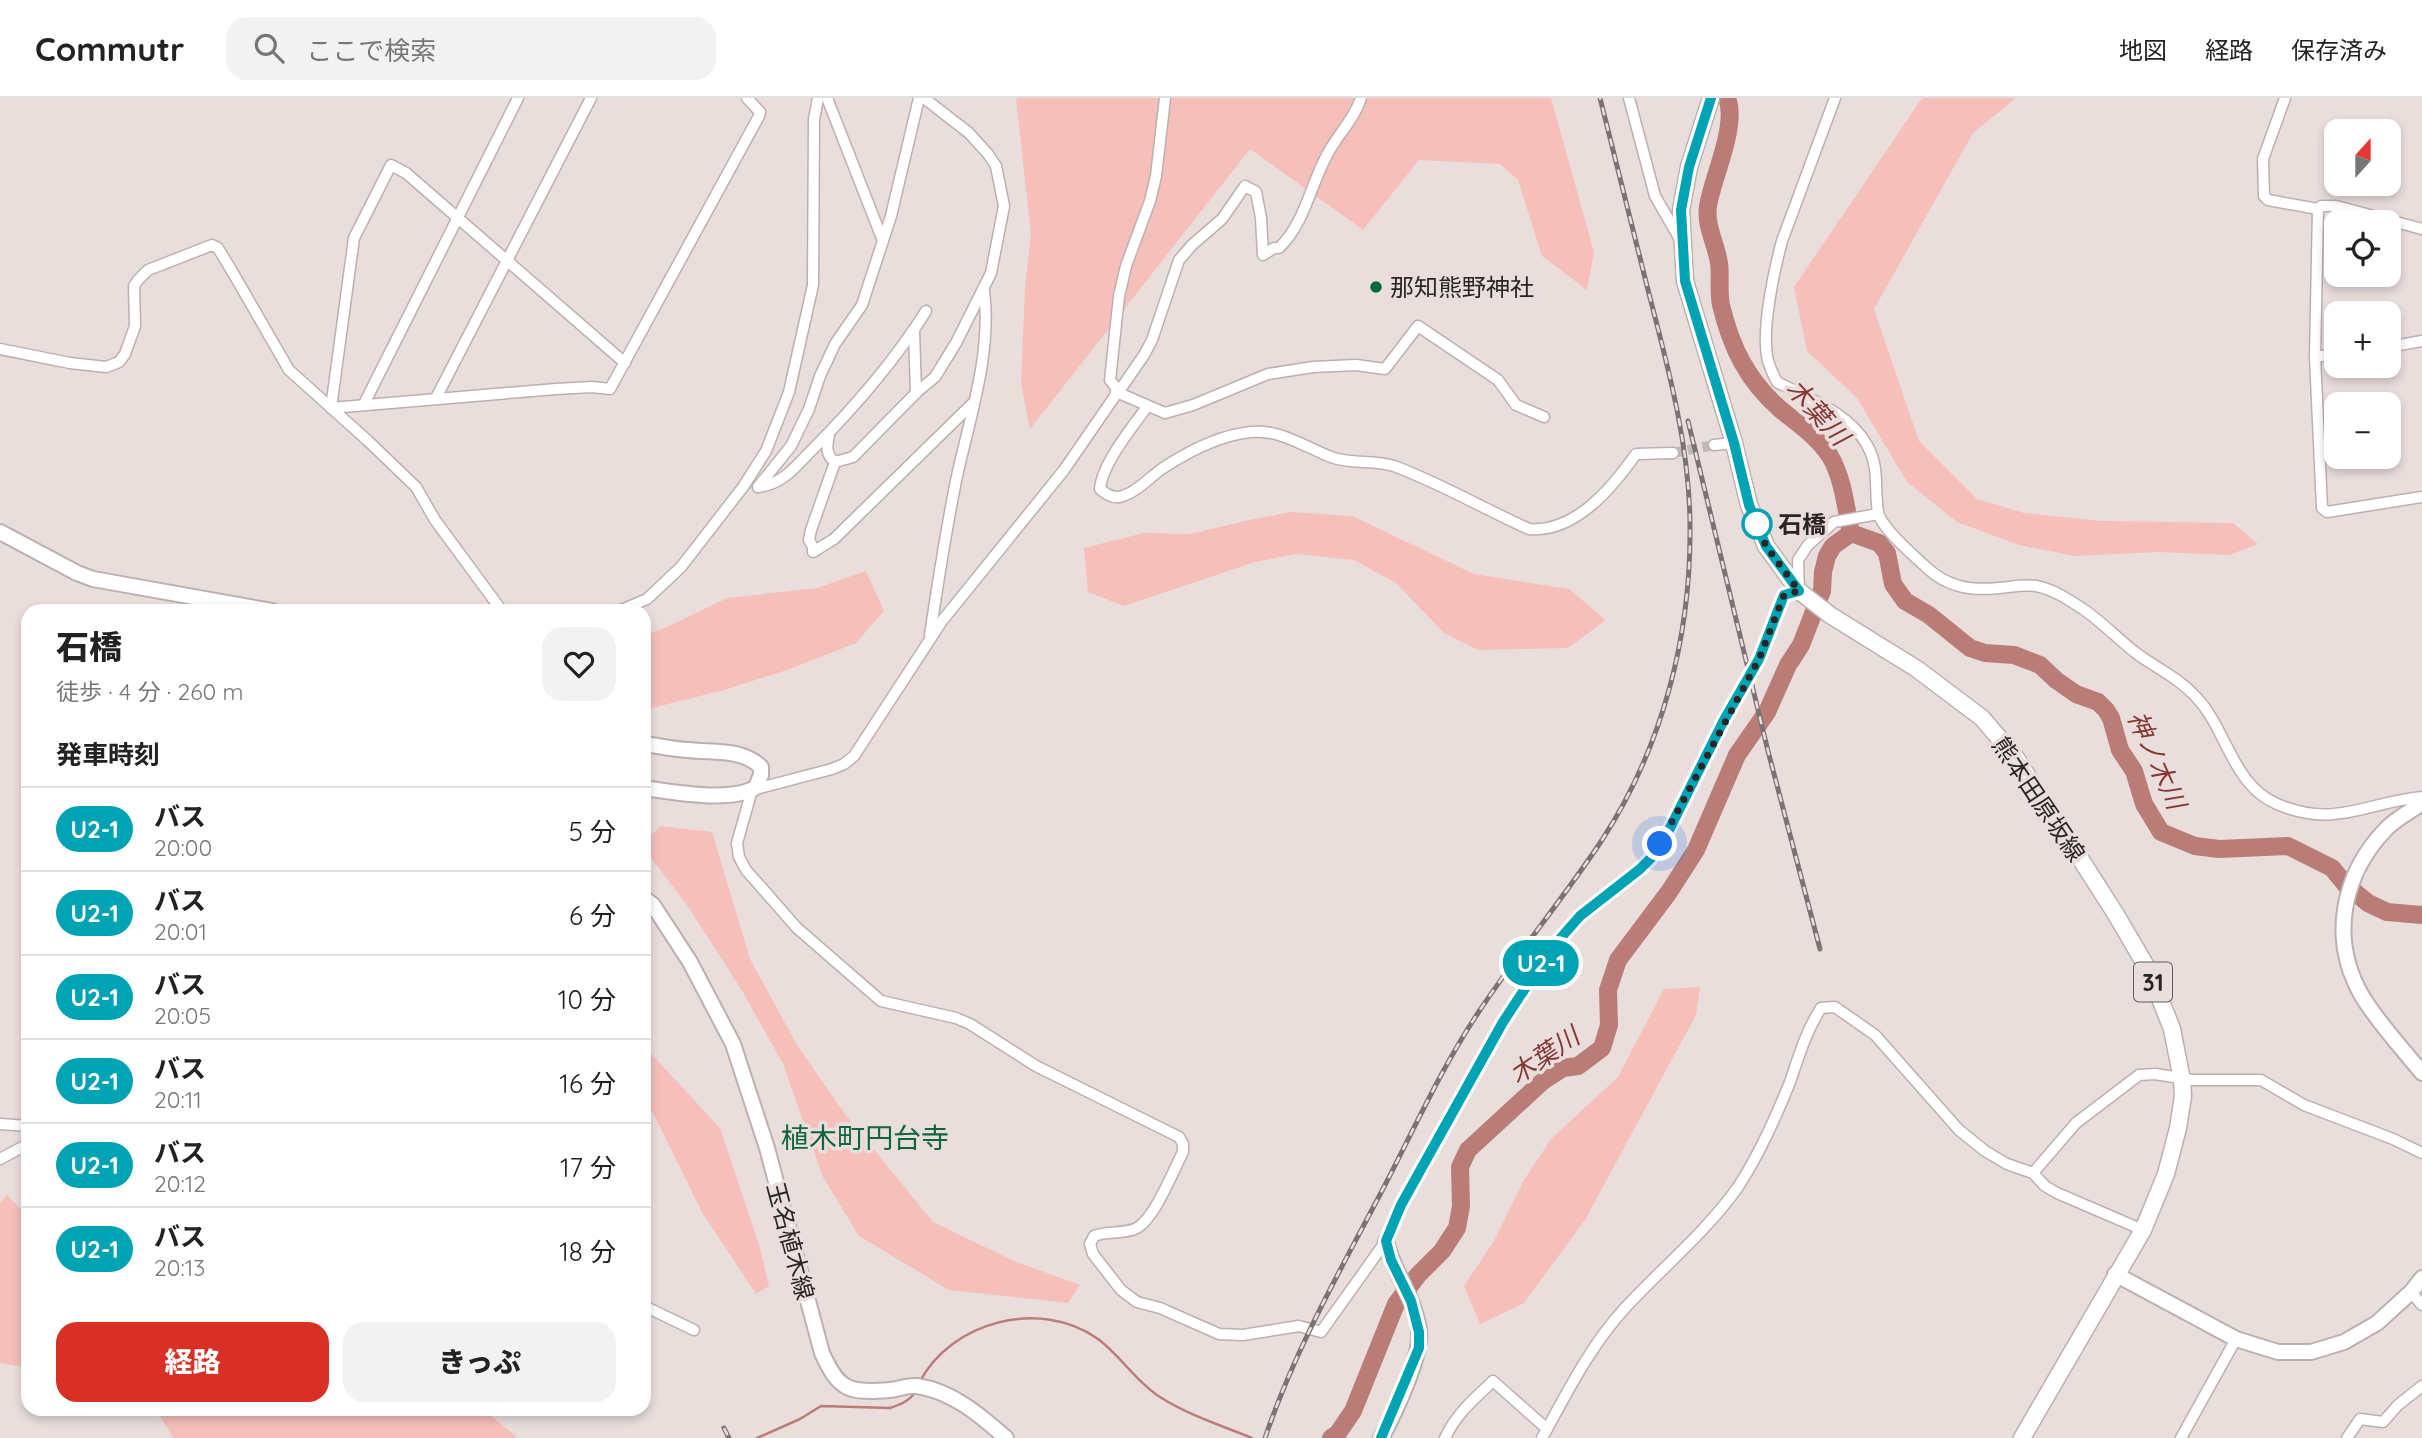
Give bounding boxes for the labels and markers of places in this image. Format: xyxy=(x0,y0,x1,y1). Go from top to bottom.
place label: 那知熊野神社 xyxy=(1390,272,1534,302)
marker: 那知熊野神社 xyxy=(1368,279,1384,295)
marker: 石橋 xyxy=(1742,509,1772,539)
place label: 石橋 xyxy=(1778,509,1826,539)

